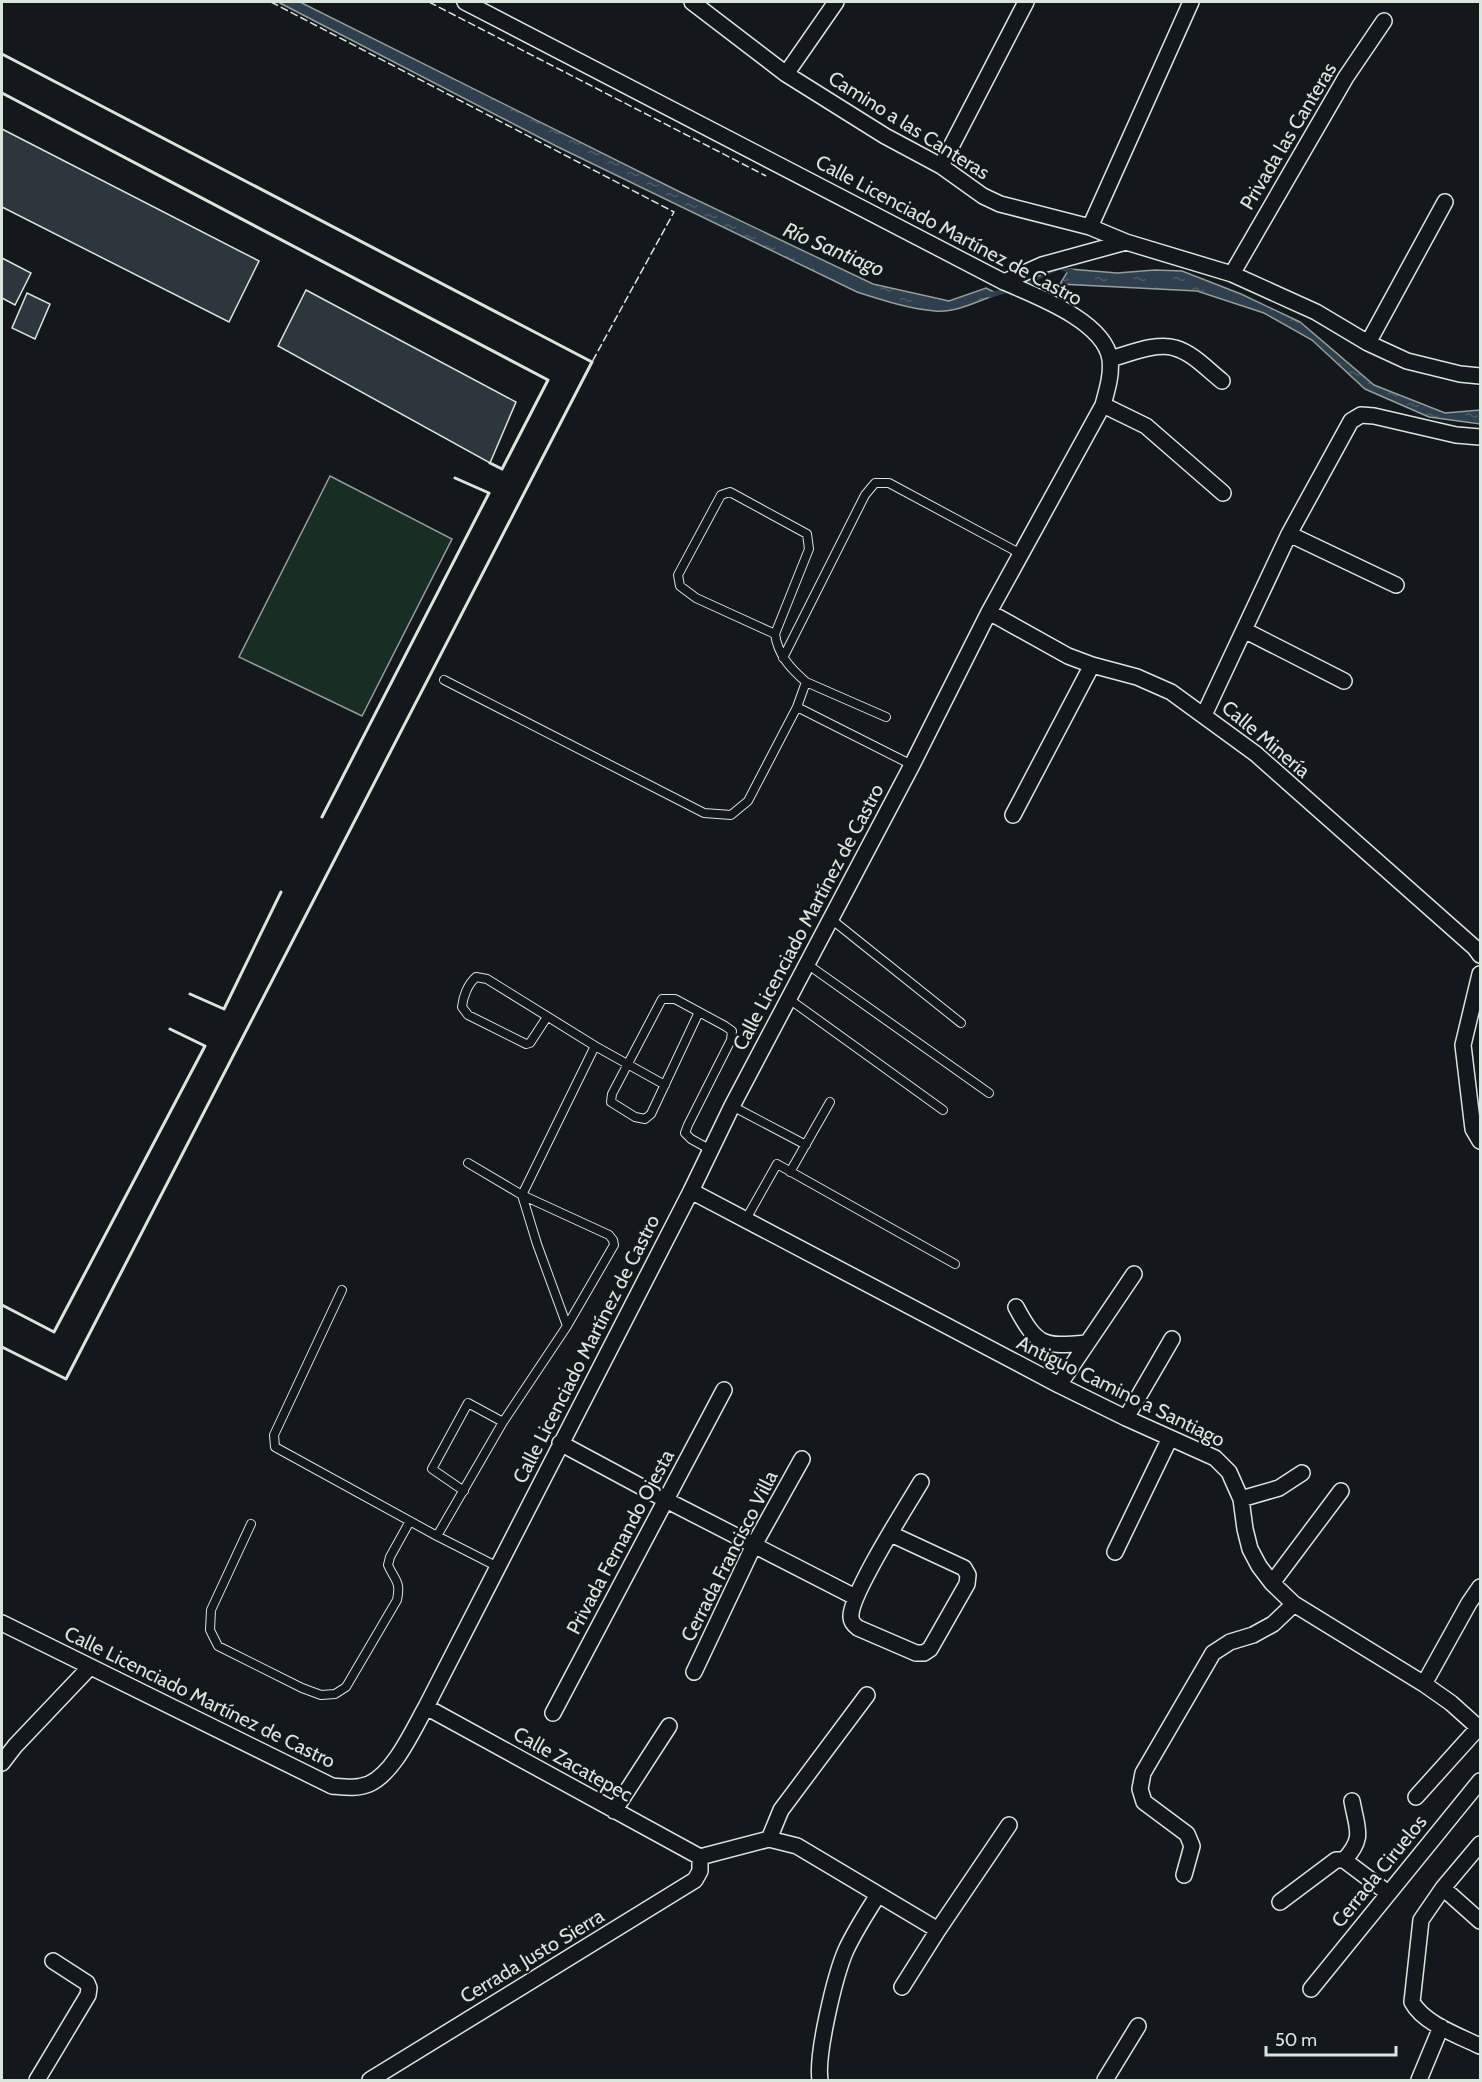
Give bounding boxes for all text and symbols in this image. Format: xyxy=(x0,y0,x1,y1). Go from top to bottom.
street label: Privada las Canteras xyxy=(1235,58,1341,214)
street label: Camino a las Canteras xyxy=(824,66,994,184)
street label: Calle Licenciado Martínez de Castro xyxy=(812,149,1086,311)
water label: Río Santiago xyxy=(780,217,888,281)
street label: Calle Minería xyxy=(1217,695,1315,783)
street label: Calle Licenciado Martínez de Castro xyxy=(727,780,889,1054)
street label: Calle Licenciado Martínez de Castro xyxy=(508,1211,664,1487)
street label: Antiguo Camino a Santiago xyxy=(1013,1330,1229,1452)
street label: Privada Fernando Ojesta xyxy=(561,1445,679,1638)
street label: Cerrada Francisco Villa xyxy=(676,1466,783,1645)
street label: Calle Licenciado Martínez de Castro xyxy=(61,1621,339,1773)
street label: Calle Zacatepec xyxy=(509,1721,637,1807)
street label: Cerrada Ciruelos xyxy=(1326,1810,1432,1932)
street label: Cerrada Justo Sierra xyxy=(456,1903,609,2008)
scale bar xyxy=(1266,2019,1396,2057)
text: 50 m xyxy=(1275,2029,1317,2051)

